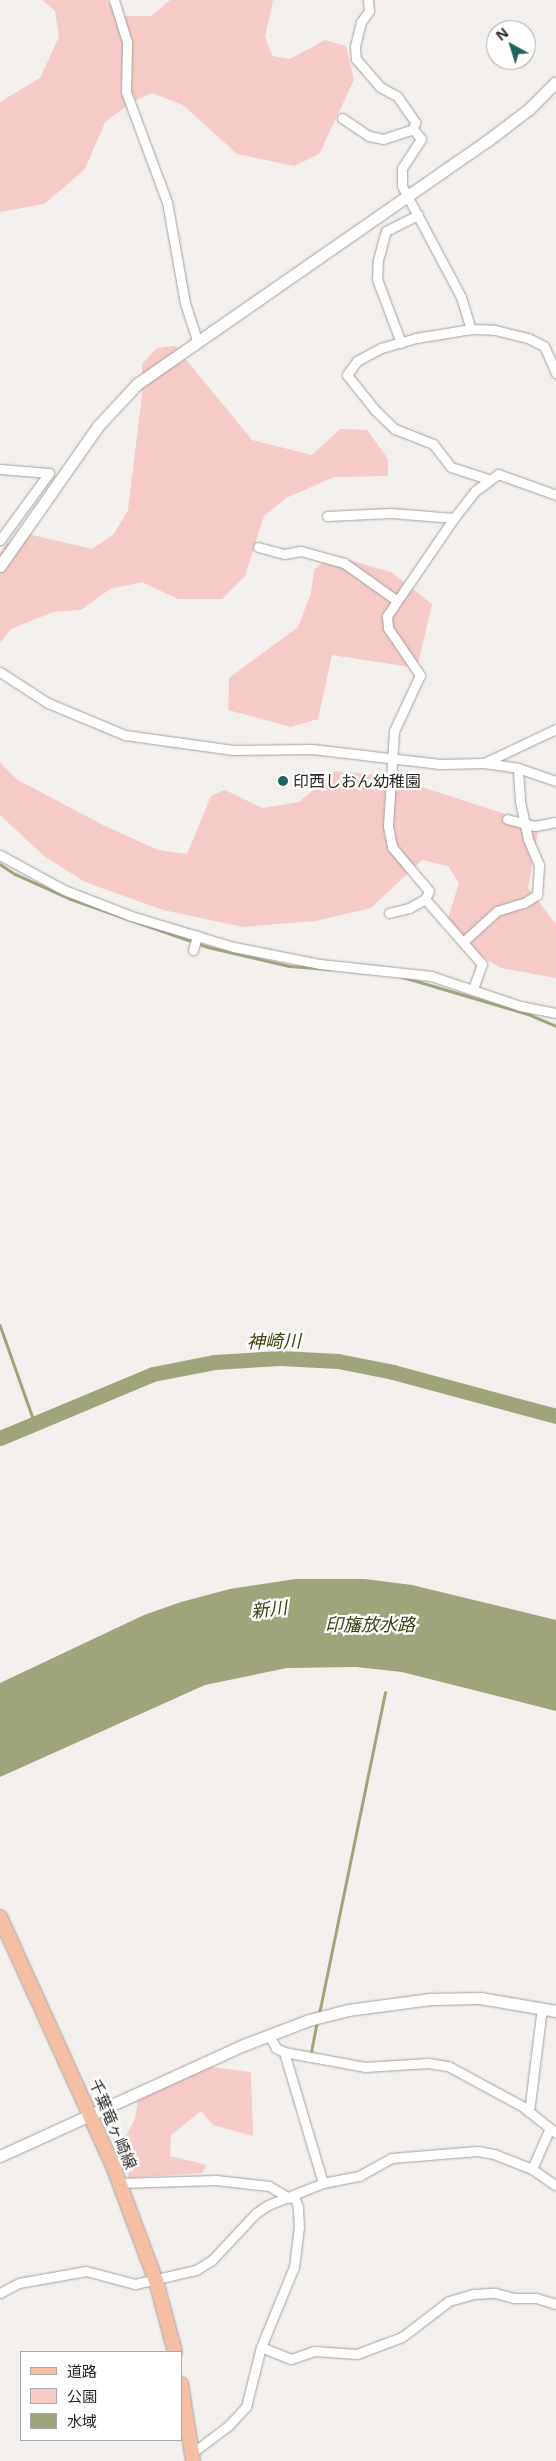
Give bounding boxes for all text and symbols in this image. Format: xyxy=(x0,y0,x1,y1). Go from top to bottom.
north arrow xyxy=(486,20,536,70)
text: N xyxy=(491,23,512,45)
place label: 印西しおん幼稚園 xyxy=(293,771,421,791)
marker: 印西しおん幼稚園 xyxy=(277,775,289,787)
water label: 神崎川 xyxy=(247,1330,301,1352)
water label: 新川 xyxy=(250,1596,288,1622)
water label: 印旛放水路 xyxy=(325,1613,415,1635)
street label: 千葉竜ヶ崎線 xyxy=(85,2076,141,2172)
legend xyxy=(20,2351,182,2441)
text: 道路 xyxy=(67,2361,97,2381)
text: 公園 xyxy=(67,2386,97,2406)
text: 水域 xyxy=(67,2411,97,2431)

